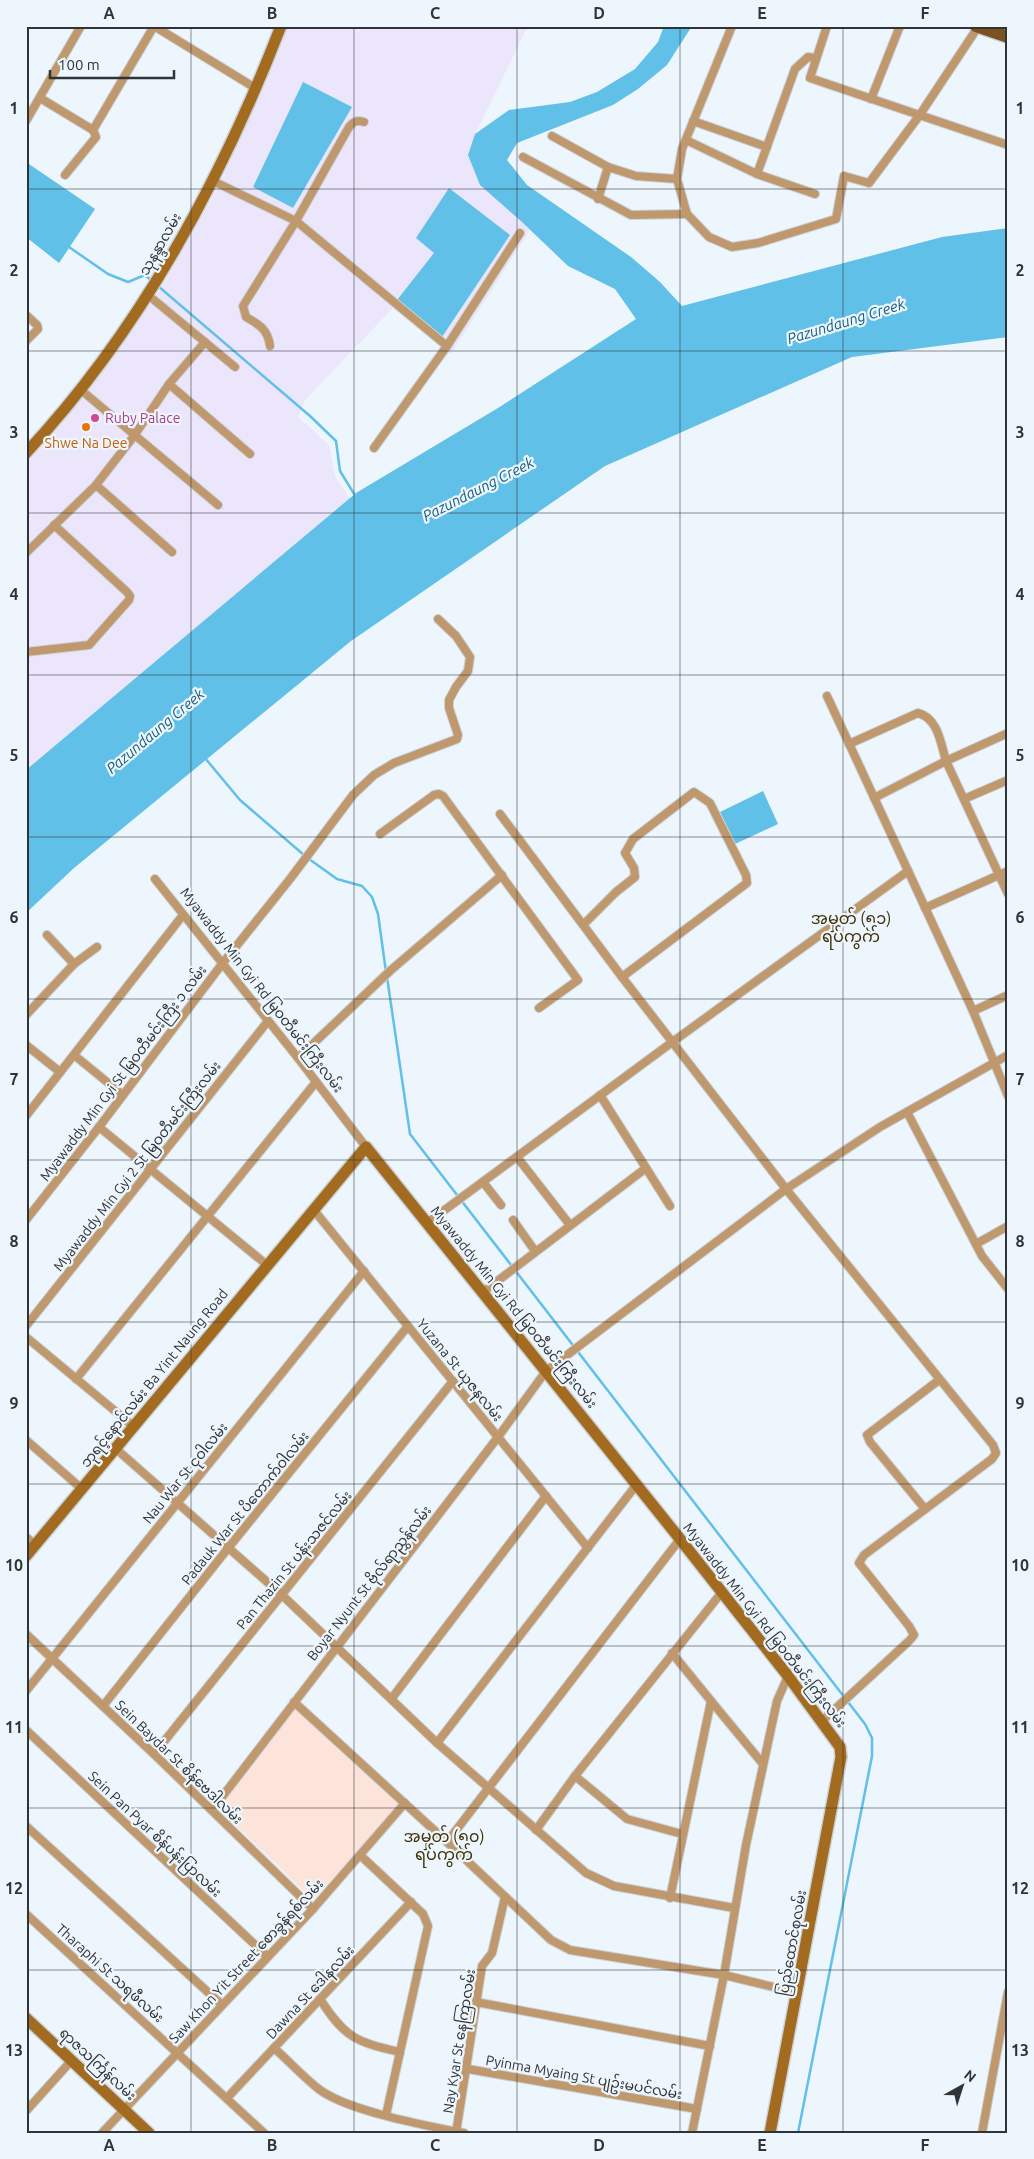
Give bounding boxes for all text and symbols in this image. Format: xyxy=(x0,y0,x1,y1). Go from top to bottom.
text: A xyxy=(103,4,115,22)
text: B xyxy=(267,4,277,22)
text: C xyxy=(430,4,440,22)
text: D xyxy=(593,4,605,22)
text: E xyxy=(757,4,767,22)
text: F xyxy=(921,4,930,22)
scale bar xyxy=(50,48,174,80)
text: 100 m xyxy=(58,56,100,73)
text: 1 xyxy=(9,99,19,117)
text: 1 xyxy=(1015,99,1025,117)
street label: သုနန္ဒာလမ်း xyxy=(134,209,188,280)
text: 2 xyxy=(9,261,19,279)
text: 2 xyxy=(1015,261,1025,279)
water label: Pazundaung Creek xyxy=(785,295,907,347)
place label: Ruby Palace xyxy=(105,410,180,426)
marker: Ruby Palace xyxy=(89,412,101,424)
marker: Shwe Na Dee xyxy=(80,421,92,433)
text: 3 xyxy=(9,423,19,441)
text: 3 xyxy=(1015,423,1025,441)
place label: Shwe Na Dee xyxy=(45,435,127,451)
water label: Pazundaung Creek xyxy=(420,453,537,524)
text: 4 xyxy=(9,585,19,603)
text: 4 xyxy=(1015,585,1025,603)
water label: Pazundaung Creek xyxy=(103,685,208,777)
text: 5 xyxy=(9,746,19,764)
text: 5 xyxy=(1015,746,1025,764)
street label: Myawaddy Min Gyi Rd မြဝတီမင်းကြီးလမ်း xyxy=(174,883,348,1098)
district label: အမှတ် (၅၁) ရပ်ကွက် xyxy=(811,907,891,950)
text: 6 xyxy=(9,908,19,926)
text: 6 xyxy=(1015,908,1025,926)
street label: Myawaddy Min Gyi St မြဝတီမင်းကြီး ၁ လမ်း xyxy=(35,961,213,1186)
street label: Myawaddy Min Gyi 2 St မြဝတီမင်းကြီးလမ်း xyxy=(48,1057,227,1277)
text: 7 xyxy=(9,1070,19,1088)
text: 7 xyxy=(1015,1070,1025,1088)
street label: Myawaddy Min Gyi Rd မြဝတီမင်းကြီးလမ်း xyxy=(424,1202,602,1414)
text: 8 xyxy=(9,1232,19,1250)
text: 8 xyxy=(1015,1232,1025,1250)
street label: ဘုရင့်နောင်လမ်း Ba Yint Naung Road xyxy=(76,1284,234,1473)
street label: Yuzana St ယုဇနလမ်း xyxy=(411,1314,508,1427)
text: 9 xyxy=(9,1394,19,1412)
text: 9 xyxy=(1015,1394,1025,1412)
street label: Nau War St ငုဝါလမ်း xyxy=(138,1418,234,1529)
street label: Padauk War St ပိတောက်ဝါလမ်း xyxy=(177,1427,312,1588)
street label: Pan Thazin St ပန်းသဇင်လမ်း xyxy=(232,1486,358,1635)
street label: Boyar Nyunt St ဗိုလ်ရာညွှန်လမ်း xyxy=(302,1501,438,1666)
street label: Myawaddy Min Gyi Rd မြဝတီမင်းကြီးလမ်း xyxy=(677,1518,851,1733)
text: 10 xyxy=(5,1556,23,1574)
text: 10 xyxy=(1011,1556,1029,1574)
street label: Sein Baydar St စိန်ဗေဒါလမ်း xyxy=(109,1696,247,1830)
text: 11 xyxy=(5,1718,23,1736)
text: 11 xyxy=(1011,1718,1029,1736)
street label: Sein Pan Pyar စိန်ပန်းပြာလမ်း xyxy=(82,1767,226,1903)
district label: အမှတ် (၅၀) ရပ်ကွက် xyxy=(404,1825,484,1868)
street label: Saw Khon Yit Street စောခွန်ရစ်လမ်း xyxy=(164,1874,329,2049)
text: 12 xyxy=(5,1879,23,1897)
text: 12 xyxy=(1011,1879,1029,1897)
street label: ပြည်ထောင်စုလမ်း xyxy=(773,1888,813,1998)
street label: Tharaphi St သရဖီလမ်း xyxy=(50,1919,168,2029)
street label: Dawna St ဒေါနလမ်း xyxy=(261,1941,360,2045)
street label: Nay Kyar St နေကြာလမ်း xyxy=(438,1967,482,2115)
street label: ရာဇသင်္ကြန်လမ်း xyxy=(54,2023,141,2106)
text: 13 xyxy=(5,2041,23,2059)
text: 13 xyxy=(1011,2041,1029,2059)
street label: Pyinma Myaing St ပျဥ်းမပင်လမ်း xyxy=(484,2050,684,2106)
north arrow xyxy=(936,2062,986,2112)
text: N xyxy=(961,2066,979,2085)
text: A xyxy=(103,2136,115,2154)
text: B xyxy=(267,2136,277,2154)
text: C xyxy=(430,2136,440,2154)
text: D xyxy=(593,2136,605,2154)
text: E xyxy=(757,2136,767,2154)
text: F xyxy=(921,2136,930,2154)

